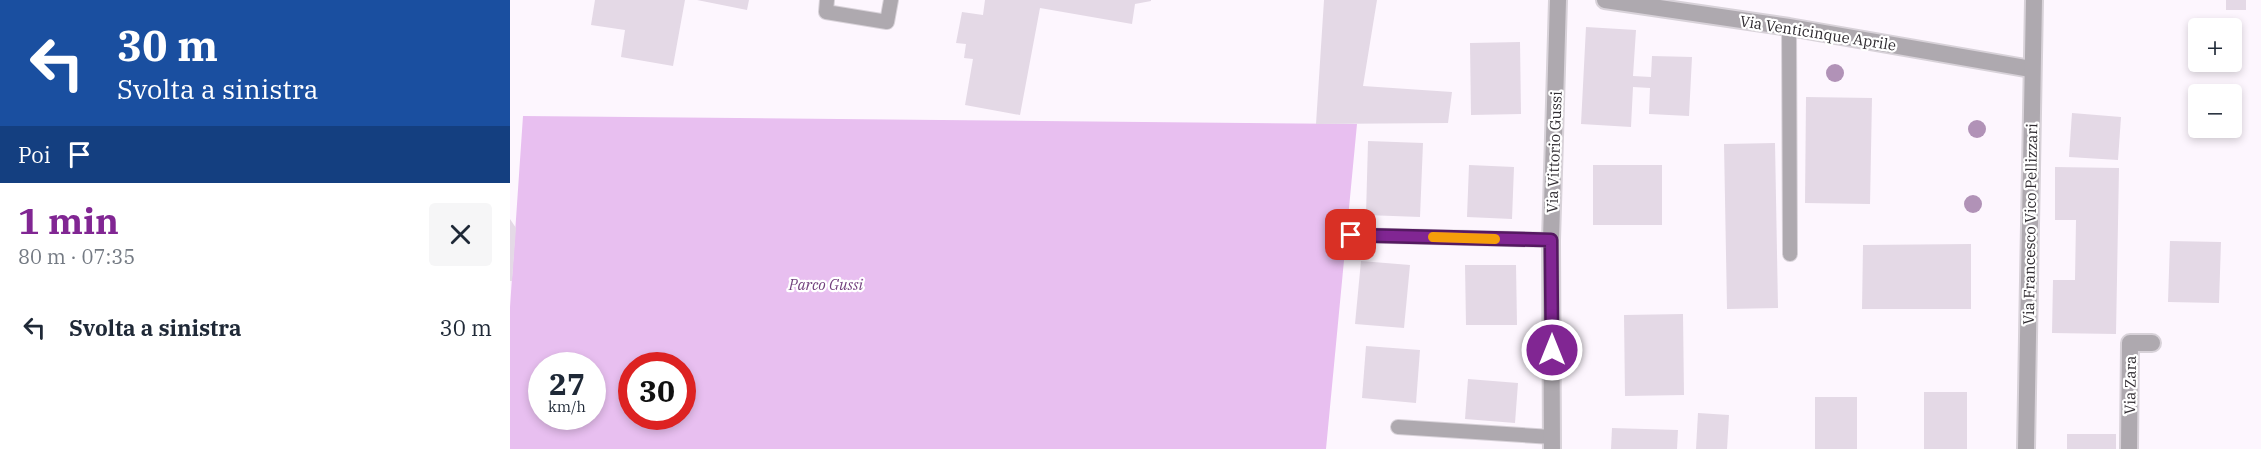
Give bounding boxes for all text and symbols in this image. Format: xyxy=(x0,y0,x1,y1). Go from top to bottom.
street label: Via Venticinque Aprile xyxy=(1739,11,1897,55)
text: 30 m xyxy=(117,18,218,73)
map controls xyxy=(2188,18,2242,138)
button: + xyxy=(2188,18,2242,72)
icon: left xyxy=(18,24,96,102)
text: Svolta a sinistra xyxy=(117,71,319,106)
button: − xyxy=(2188,84,2242,138)
street label: Via Vittorio Gussi xyxy=(1542,90,1566,213)
street label: Via Francesco Vico Pellizzari xyxy=(2019,123,2041,325)
icon: arrive xyxy=(63,138,96,171)
text: Poi xyxy=(18,140,51,169)
text: 1 min xyxy=(18,197,119,244)
button: close xyxy=(429,203,492,266)
pin xyxy=(1325,209,1376,260)
icon: arrive xyxy=(1334,218,1367,251)
text: 80 m · 07:35 xyxy=(18,243,135,270)
park label: Parco Gussi xyxy=(788,275,864,294)
icon: left xyxy=(18,311,51,344)
text: Svolta a sinistra xyxy=(69,313,242,342)
text: 30 m xyxy=(440,313,492,342)
position arrow xyxy=(1520,318,1584,382)
speed limit sign: 30 xyxy=(618,352,696,430)
street label: Via Zara xyxy=(2120,356,2140,414)
text: 27 xyxy=(549,364,585,403)
text: km/h xyxy=(548,397,586,416)

